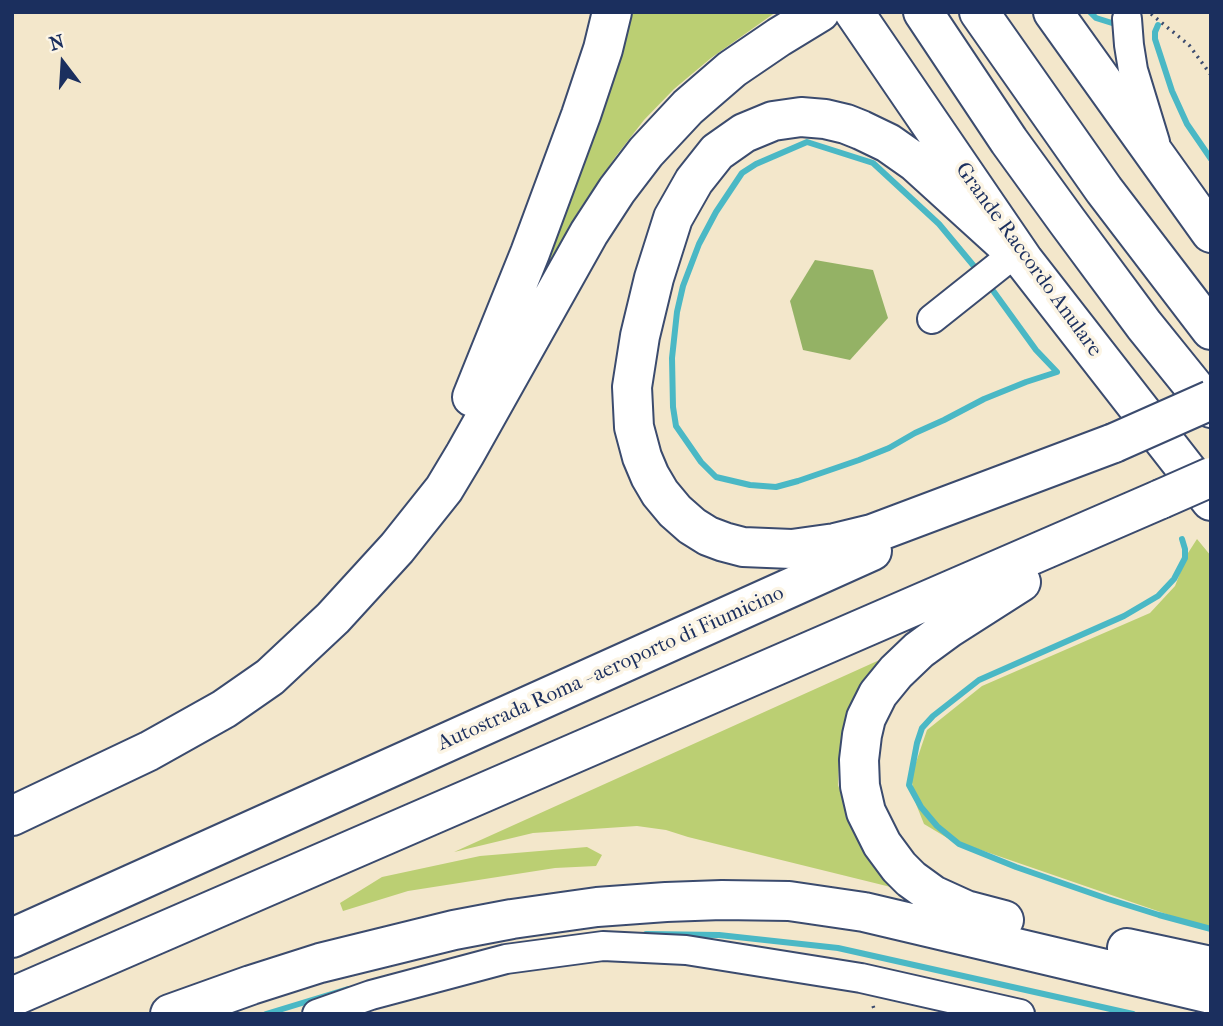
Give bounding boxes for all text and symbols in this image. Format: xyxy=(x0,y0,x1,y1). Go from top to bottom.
north arrow xyxy=(28,28,98,98)
text: N xyxy=(47,30,67,56)
street label: Grande Raccordo Anulare xyxy=(949,158,1107,362)
street label: Autostrada Roma - aeroporto di Fiumicino xyxy=(434,581,788,757)

